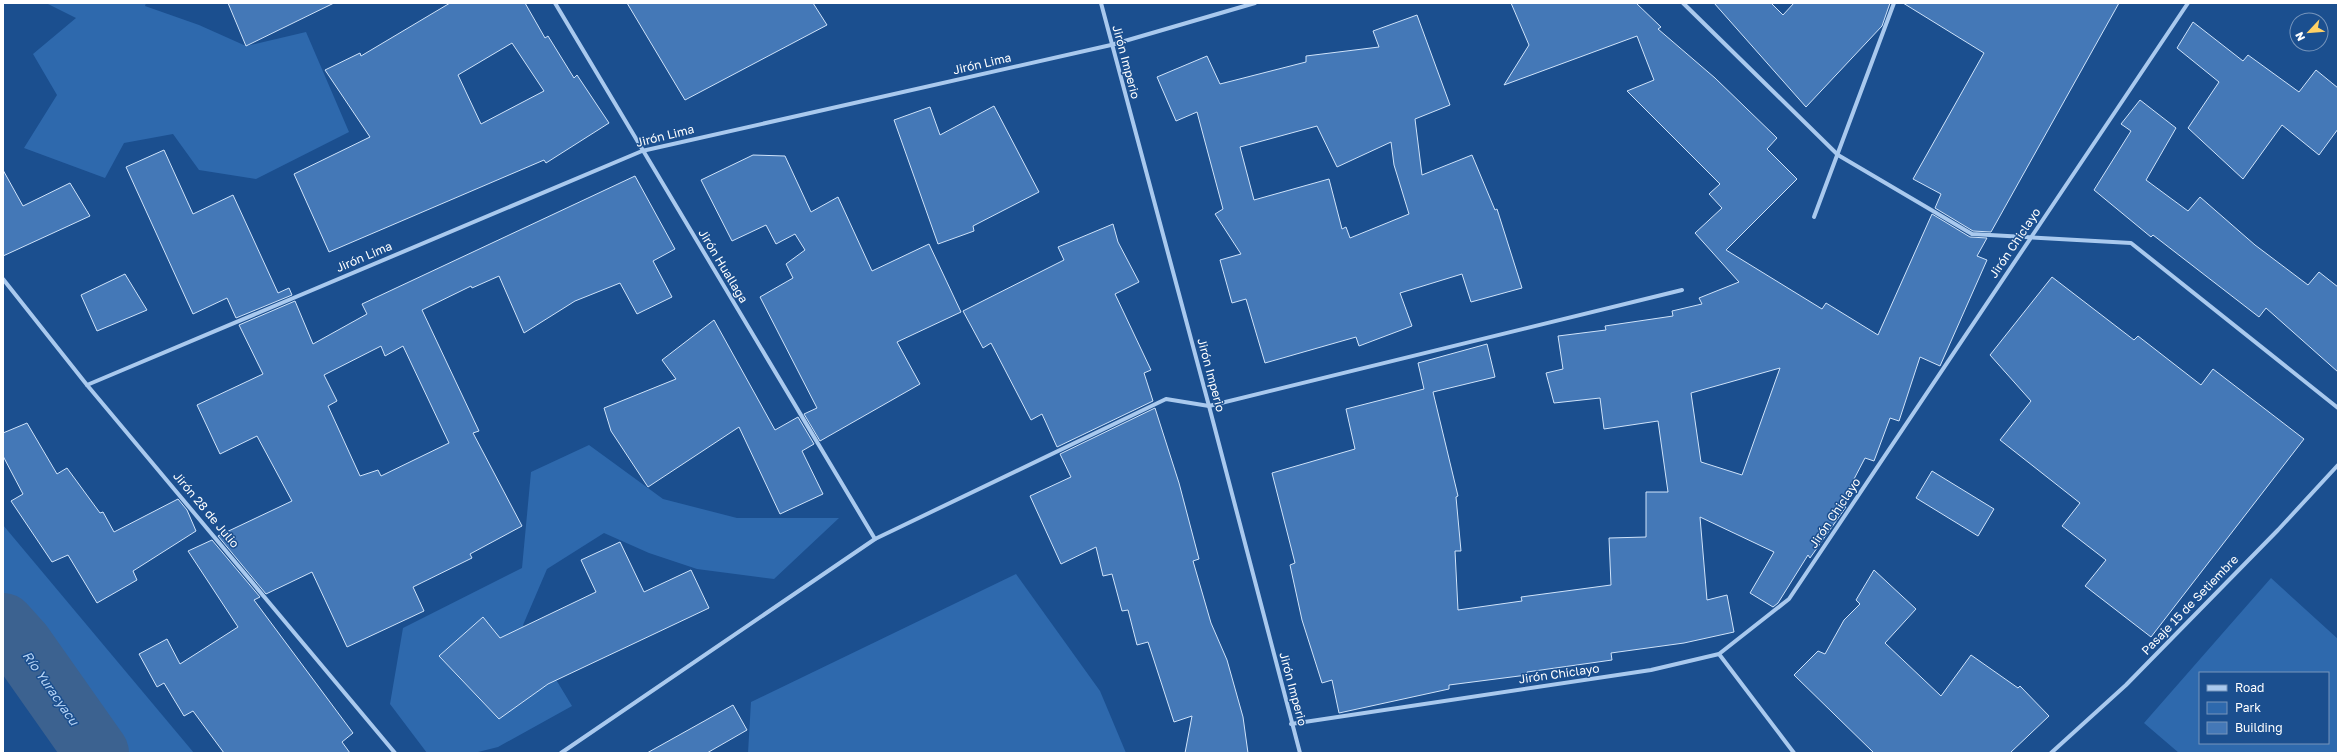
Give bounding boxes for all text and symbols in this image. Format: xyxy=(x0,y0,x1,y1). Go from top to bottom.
north arrow xyxy=(2289,12,2329,52)
street label: Jirón Imperio xyxy=(1109,23,1144,100)
text: N xyxy=(2292,30,2307,43)
street label: Jirón Lima xyxy=(951,50,1013,78)
street label: Jirón Lima xyxy=(634,121,696,150)
street label: Jirón Chiclayo xyxy=(1986,205,2044,281)
street label: Jirón Huallaga xyxy=(695,226,751,306)
street label: Jirón Lima xyxy=(333,238,394,275)
street label: Jirón Imperio xyxy=(1194,336,1229,413)
street label: Jirón 28 de Julio xyxy=(170,469,243,551)
street label: Jirón Chiclayo xyxy=(1806,475,1864,551)
street label: Pasaje 15 de Setiembre xyxy=(2138,552,2241,658)
water label: Río Yuracyacu xyxy=(19,648,83,729)
street label: Jirón Imperio xyxy=(1276,650,1311,727)
street label: Jirón Chiclayo xyxy=(1518,660,1600,687)
legend xyxy=(2199,672,2329,744)
text: Road xyxy=(2235,680,2264,695)
text: Park xyxy=(2235,700,2261,715)
text: Building xyxy=(2235,720,2283,735)

